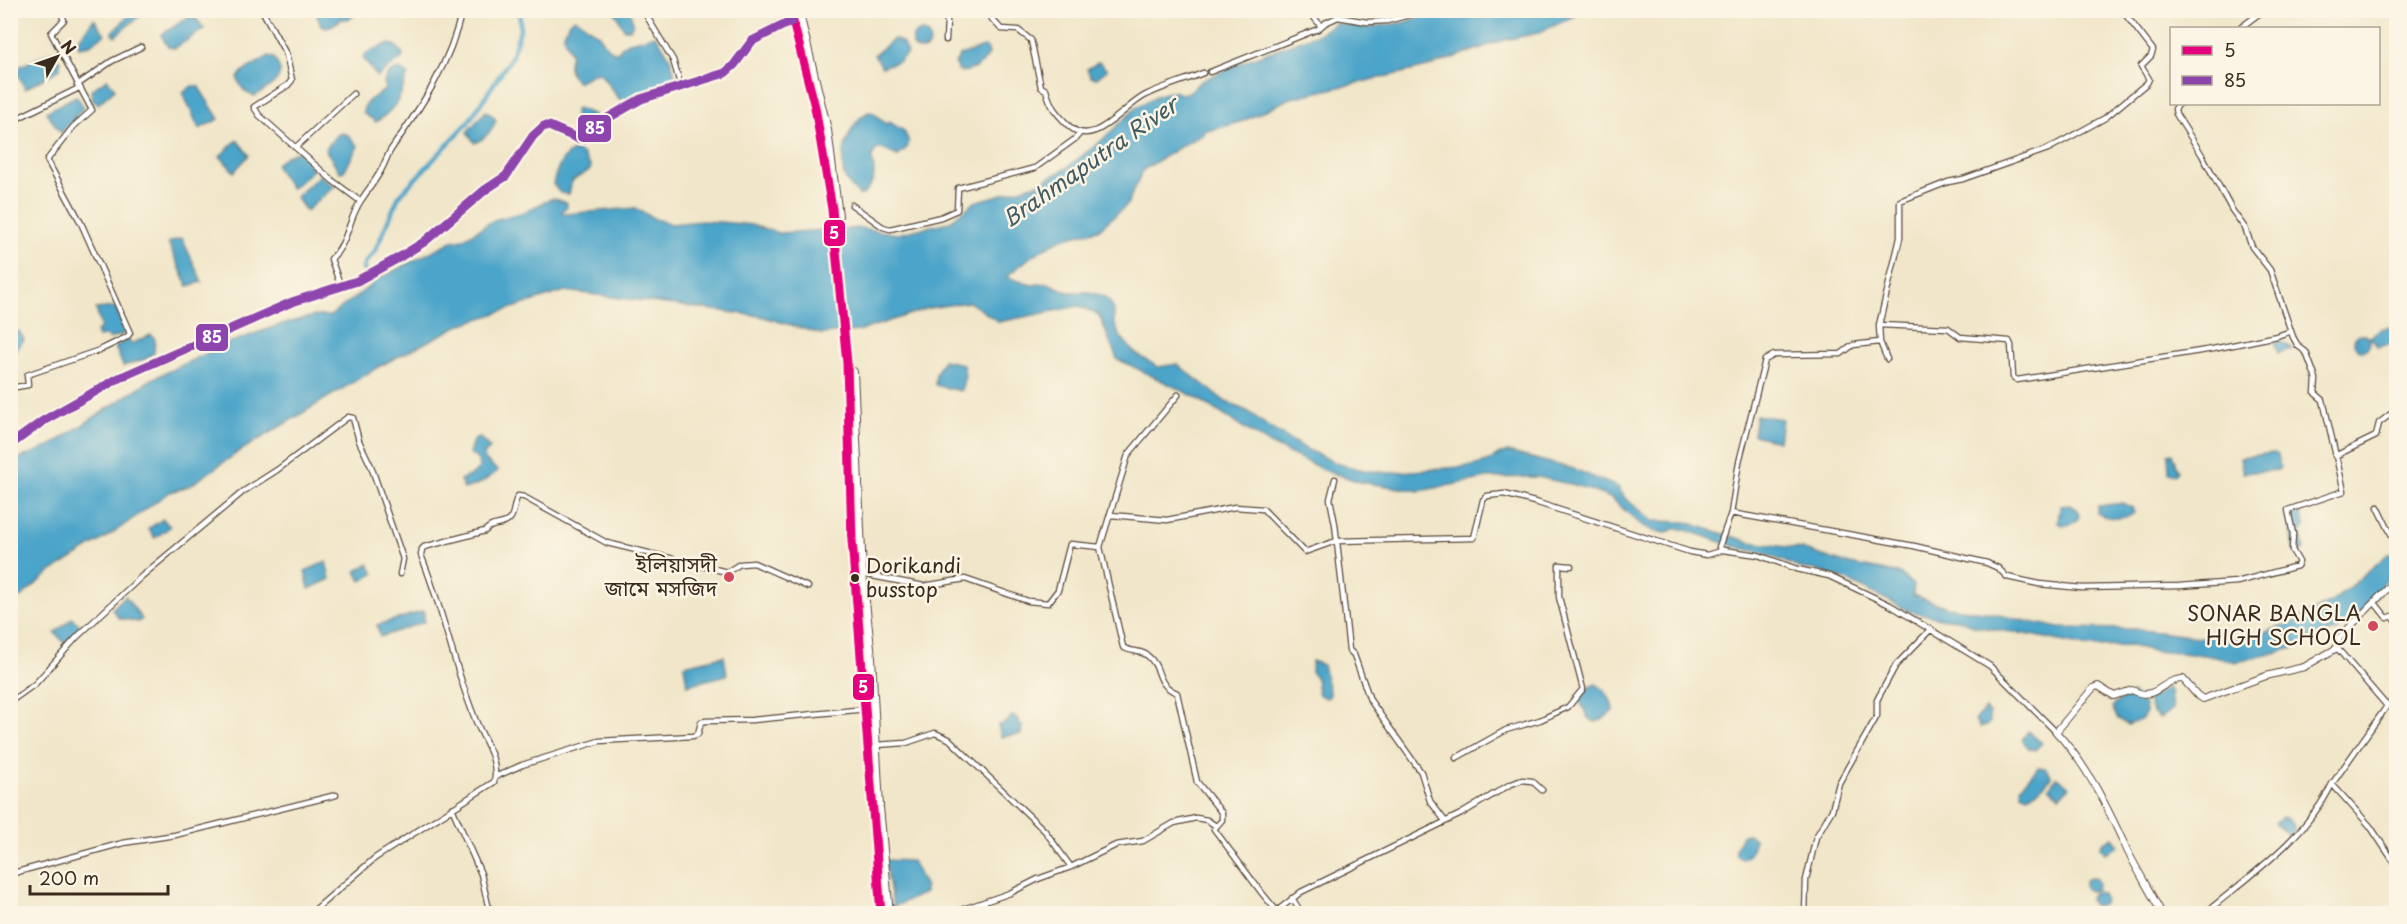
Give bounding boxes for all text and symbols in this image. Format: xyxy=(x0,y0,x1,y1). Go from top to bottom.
north arrow xyxy=(27,27,87,87)
legend xyxy=(2170,27,2380,105)
text: N xyxy=(56,34,83,59)
text: 5 xyxy=(2224,36,2236,63)
text: 85 xyxy=(2224,66,2246,93)
water label: Brahmaputra River xyxy=(994,86,1187,234)
line badge: 85 xyxy=(577,114,612,143)
text: 85 xyxy=(585,115,605,139)
line badge: 5 xyxy=(823,219,846,247)
text: 5 xyxy=(829,220,839,244)
line badge: 85 xyxy=(195,323,229,352)
text: 85 xyxy=(202,324,222,348)
place label: ইলিয়াসদী জামে মসজিদ xyxy=(604,547,717,603)
place label: Dorikandi busstop xyxy=(866,550,961,604)
marker: ইলিয়াসদী জামে মসজিদ xyxy=(722,570,736,584)
marker: Dorikandi busstop xyxy=(849,572,861,584)
place label: SONAR BANGLA HIGH SCHOOL xyxy=(2187,596,2361,652)
marker: SONAR BANGLA HIGH SCHOOL xyxy=(2366,619,2380,633)
line badge: 5 xyxy=(852,673,875,701)
text: 5 xyxy=(858,674,868,698)
scale bar xyxy=(30,858,168,896)
text: 200 m xyxy=(39,864,99,891)

